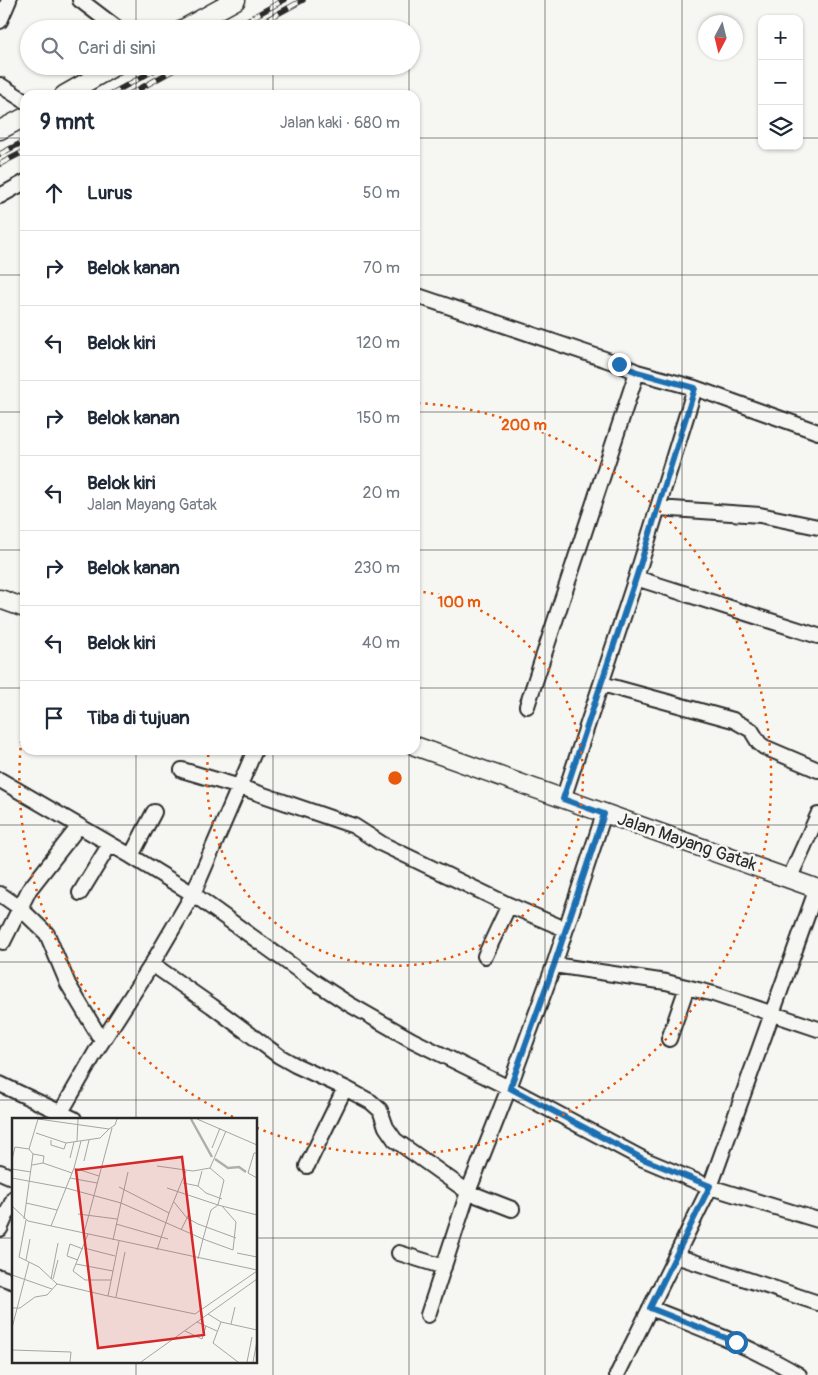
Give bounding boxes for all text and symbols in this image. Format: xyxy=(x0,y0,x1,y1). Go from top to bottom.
north arrow xyxy=(698,15,743,60)
map controls xyxy=(758,15,803,150)
button: + xyxy=(758,15,803,60)
search box xyxy=(20,20,420,75)
icon: search xyxy=(38,34,66,62)
text: Cari di sini xyxy=(78,36,155,60)
button: − xyxy=(758,60,803,105)
button: layers xyxy=(758,105,803,150)
text: 9 mnt xyxy=(40,109,94,136)
text: Jalan kaki · 680 m xyxy=(280,113,400,133)
icon: ahead xyxy=(40,179,68,207)
text: Lurus xyxy=(87,181,132,205)
text: 50 m xyxy=(363,183,400,203)
icon: right xyxy=(40,254,68,282)
text: Belok kanan xyxy=(87,256,180,280)
text: 70 m xyxy=(363,258,400,278)
icon: left xyxy=(40,329,68,357)
text: Belok kiri xyxy=(87,331,155,355)
text: 120 m xyxy=(356,333,400,353)
route end xyxy=(608,353,631,376)
icon: right xyxy=(40,404,68,432)
text: Belok kanan xyxy=(87,406,180,430)
text: 150 m xyxy=(356,408,400,428)
text: 200 m xyxy=(501,416,547,435)
text: Belok kiri xyxy=(87,471,155,495)
icon: left xyxy=(40,479,68,507)
text: 20 m xyxy=(362,483,400,503)
text: Jalan Mayang Gatak xyxy=(87,495,217,515)
icon: right xyxy=(40,554,68,582)
text: Belok kanan xyxy=(87,556,180,580)
text: 230 m xyxy=(354,558,400,578)
text: 100 m xyxy=(438,593,480,612)
icon: left xyxy=(40,629,68,657)
text: Belok kiri xyxy=(87,631,155,655)
text: 40 m xyxy=(362,633,400,653)
icon: arrive xyxy=(40,704,68,732)
text: Tiba di tujuan xyxy=(87,706,190,730)
centre of rings xyxy=(386,769,404,787)
street label: Jalan Mayang Gatak xyxy=(614,807,760,877)
inset map xyxy=(12,1118,258,1362)
route start xyxy=(725,1331,748,1354)

